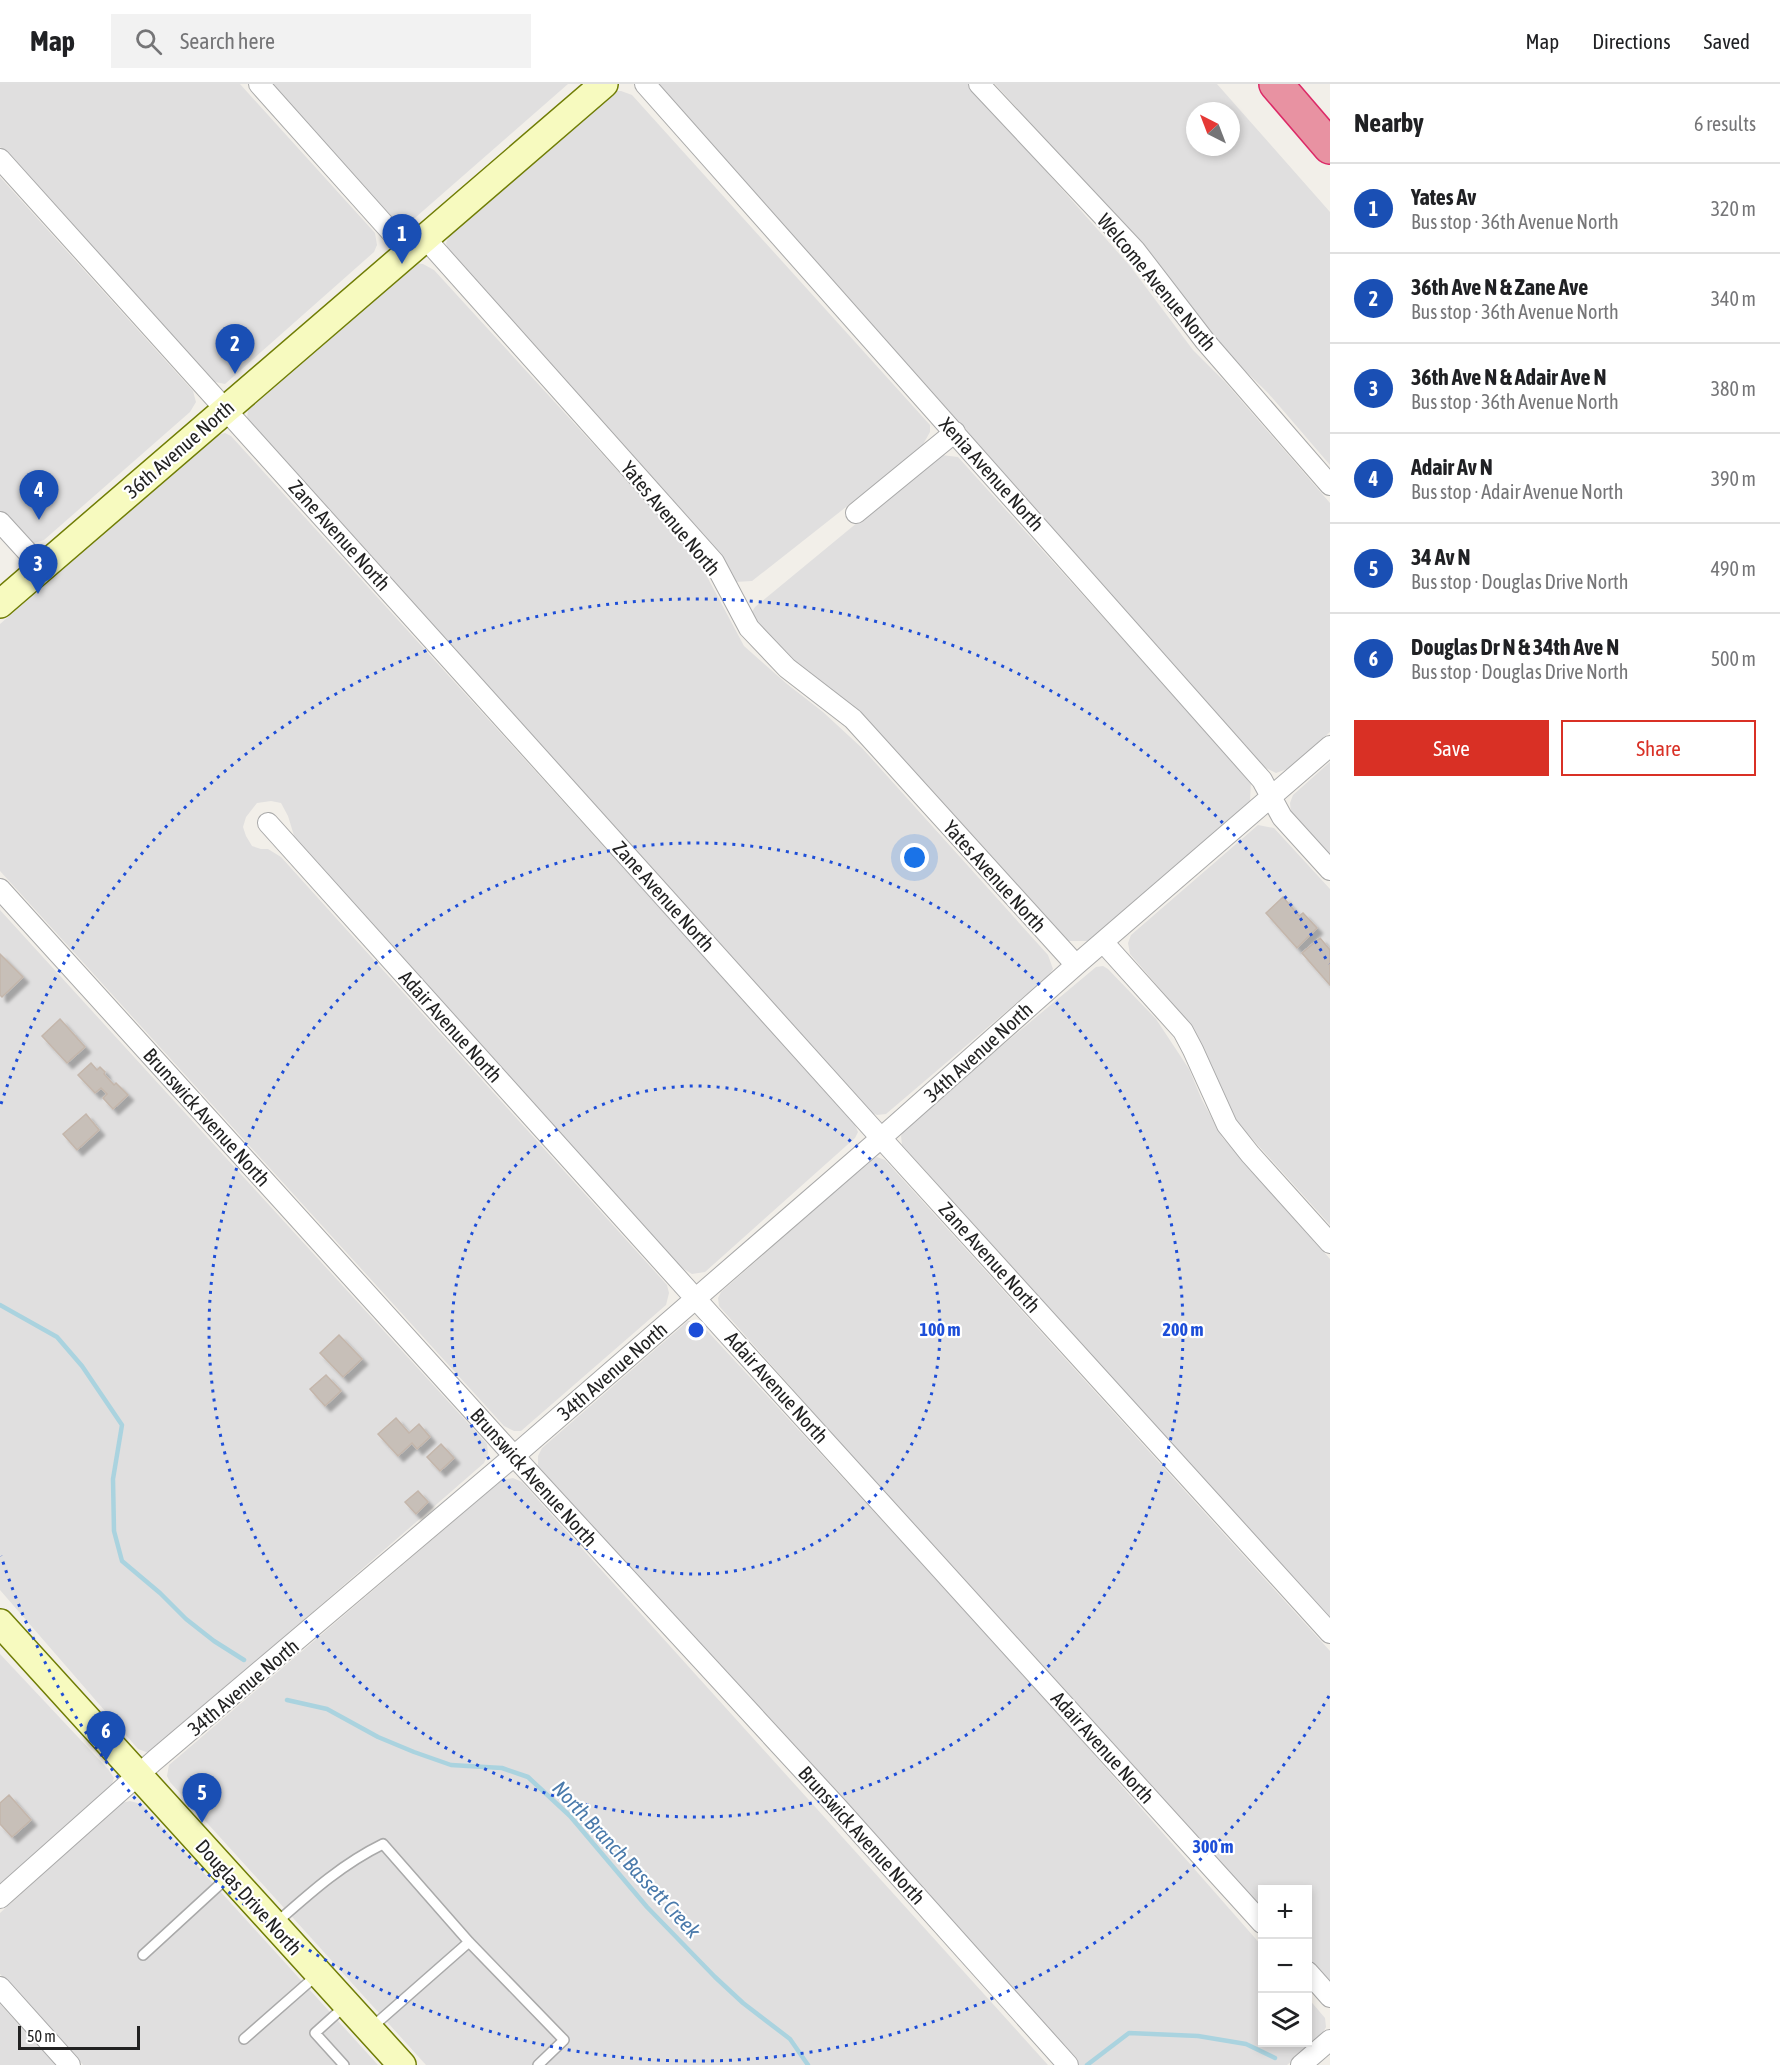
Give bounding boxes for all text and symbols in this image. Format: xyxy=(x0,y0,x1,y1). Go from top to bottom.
search box xyxy=(111,14,531,68)
text: Map xyxy=(30,25,75,57)
icon: search xyxy=(132,25,165,58)
text: Search here xyxy=(180,28,275,54)
text: Map xyxy=(1525,29,1559,53)
text: Directions xyxy=(1592,29,1671,53)
text: Saved xyxy=(1704,29,1750,53)
north arrow xyxy=(1186,102,1240,156)
text: Nearby xyxy=(1354,108,1424,138)
text: 6 results xyxy=(1694,112,1756,135)
text: Yates Av xyxy=(1411,184,1476,210)
text: 1 xyxy=(1369,197,1378,220)
text: 320 m xyxy=(1711,197,1756,220)
street label: Welcome Avenue North xyxy=(1093,209,1221,355)
text: Bus stop · 36th Avenue North xyxy=(1411,210,1619,233)
pin: 1 xyxy=(382,214,422,264)
text: 36th Ave N & Zane Ave xyxy=(1411,274,1588,300)
text: 2 xyxy=(1369,287,1378,310)
text: 340 m xyxy=(1711,287,1756,310)
text: Bus stop · 36th Avenue North xyxy=(1411,300,1619,323)
pin: 2 xyxy=(216,324,254,374)
text: 36th Ave N & Adair Ave N xyxy=(1411,364,1606,390)
text: 3 xyxy=(1369,377,1378,400)
text: 380 m xyxy=(1711,377,1756,400)
text: Bus stop · 36th Avenue North xyxy=(1411,390,1619,413)
street label: 36th Avenue North xyxy=(120,395,238,503)
street label: Xenia Avenue North xyxy=(935,413,1049,535)
text: Adair Av N xyxy=(1411,454,1493,480)
street label: Yates Avenue North xyxy=(617,456,725,580)
text: 4 xyxy=(1369,467,1378,490)
text: 390 m xyxy=(1711,467,1756,490)
pin: 4 xyxy=(20,470,58,520)
street label: Zane Avenue North xyxy=(285,475,395,595)
text: Bus stop · Adair Avenue North xyxy=(1411,480,1623,503)
pin: 3 xyxy=(18,544,57,594)
text: 34 Av N xyxy=(1411,544,1471,570)
text: 5 xyxy=(1369,557,1378,580)
text: 490 m xyxy=(1711,557,1756,580)
text: Bus stop · Douglas Drive North xyxy=(1411,570,1628,593)
text: Douglas Dr N & 34th Ave N xyxy=(1411,634,1619,660)
text: 6 xyxy=(1369,647,1378,670)
text: 500 m xyxy=(1711,647,1756,670)
text: Bus stop · Douglas Drive North xyxy=(1411,660,1628,683)
button: Save xyxy=(1354,720,1549,776)
button: Share xyxy=(1561,720,1756,776)
street label: Yates Avenue North xyxy=(939,816,1051,936)
street label: Zane Avenue North xyxy=(609,836,719,956)
your location xyxy=(900,843,929,872)
street label: Adair Avenue North xyxy=(395,965,507,1087)
street label: 34th Avenue North xyxy=(919,997,1037,1107)
street label: Brunswick Avenue North xyxy=(139,1043,275,1191)
street label: Zane Avenue North xyxy=(935,1197,1045,1317)
street label: 34th Avenue North xyxy=(553,1317,671,1425)
text: 100 m xyxy=(920,1319,960,1340)
text: 200 m xyxy=(1163,1319,1203,1340)
centre of rings xyxy=(686,1320,706,1340)
street label: Adair Avenue North xyxy=(721,1326,833,1448)
street label: Brunswick Avenue North xyxy=(466,1403,602,1551)
street label: 34th Avenue North xyxy=(183,1634,303,1740)
street label: Adair Avenue North xyxy=(1047,1686,1159,1808)
pin: 6 xyxy=(86,1712,126,1761)
street label: Brunswick Avenue North xyxy=(794,1761,930,1909)
pin: 5 xyxy=(182,1774,222,1823)
water label: North Branch Bassett Creek xyxy=(548,1776,706,1943)
street label: Douglas Drive North xyxy=(191,1835,307,1959)
text: 300 m xyxy=(1193,1836,1233,1857)
map controls xyxy=(1258,1885,1312,2047)
button: + xyxy=(1258,1885,1312,1939)
button: − xyxy=(1258,1939,1312,1993)
button: layers xyxy=(1258,1993,1312,2047)
scale bar xyxy=(18,2023,140,2050)
text: 50 m xyxy=(27,2027,56,2045)

